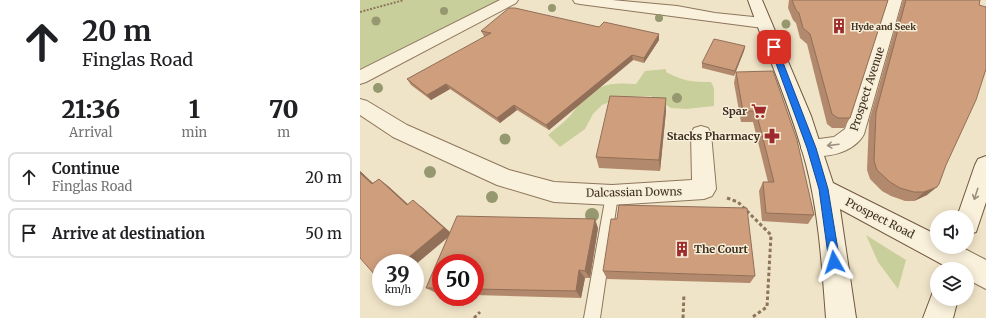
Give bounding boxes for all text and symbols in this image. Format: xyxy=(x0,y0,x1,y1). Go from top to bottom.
text: 20 m xyxy=(82,13,151,49)
icon: ahead xyxy=(16,16,68,68)
building icon: Hyde and Seek xyxy=(830,17,848,35)
place label: Hyde and Seek xyxy=(851,21,916,32)
pin xyxy=(757,30,791,64)
icon: arrive xyxy=(763,36,785,58)
street label: Prospect Avenue xyxy=(847,45,887,133)
text: Finglas Road xyxy=(82,48,193,71)
text: 21:36 xyxy=(61,94,120,125)
text: 1 xyxy=(189,94,200,125)
text: 70 xyxy=(269,94,299,125)
supermarket icon: Spar xyxy=(750,102,768,120)
place label: Spar xyxy=(722,104,747,118)
text: Arrival xyxy=(69,124,112,141)
text: min xyxy=(182,124,207,141)
text: m xyxy=(277,124,290,141)
pharmacy icon: Stacks Pharmacy xyxy=(763,127,781,145)
place label: Stacks Pharmacy xyxy=(667,129,760,143)
one-way arrow xyxy=(827,142,840,149)
text: Continue xyxy=(52,159,120,178)
icon: ahead xyxy=(18,166,40,188)
text: 20 m xyxy=(305,168,342,187)
text: Finglas Road xyxy=(52,178,132,195)
street label: Dalcassian Downs xyxy=(586,184,682,200)
one-way arrow xyxy=(972,188,980,200)
street label: Prospect Road xyxy=(843,195,917,242)
map controls xyxy=(930,210,974,306)
button: sound xyxy=(930,210,974,254)
icon: arrive xyxy=(18,222,40,244)
text: Arrive at destination xyxy=(52,224,205,243)
text: 50 m xyxy=(305,224,342,243)
building icon: The Court xyxy=(673,240,691,258)
position arrow xyxy=(813,241,855,283)
place label: The Court xyxy=(694,242,749,256)
speed limit sign: 50 xyxy=(432,254,484,306)
text: 39 xyxy=(386,262,410,287)
button: layers xyxy=(930,262,974,306)
text: km/h xyxy=(385,283,411,296)

